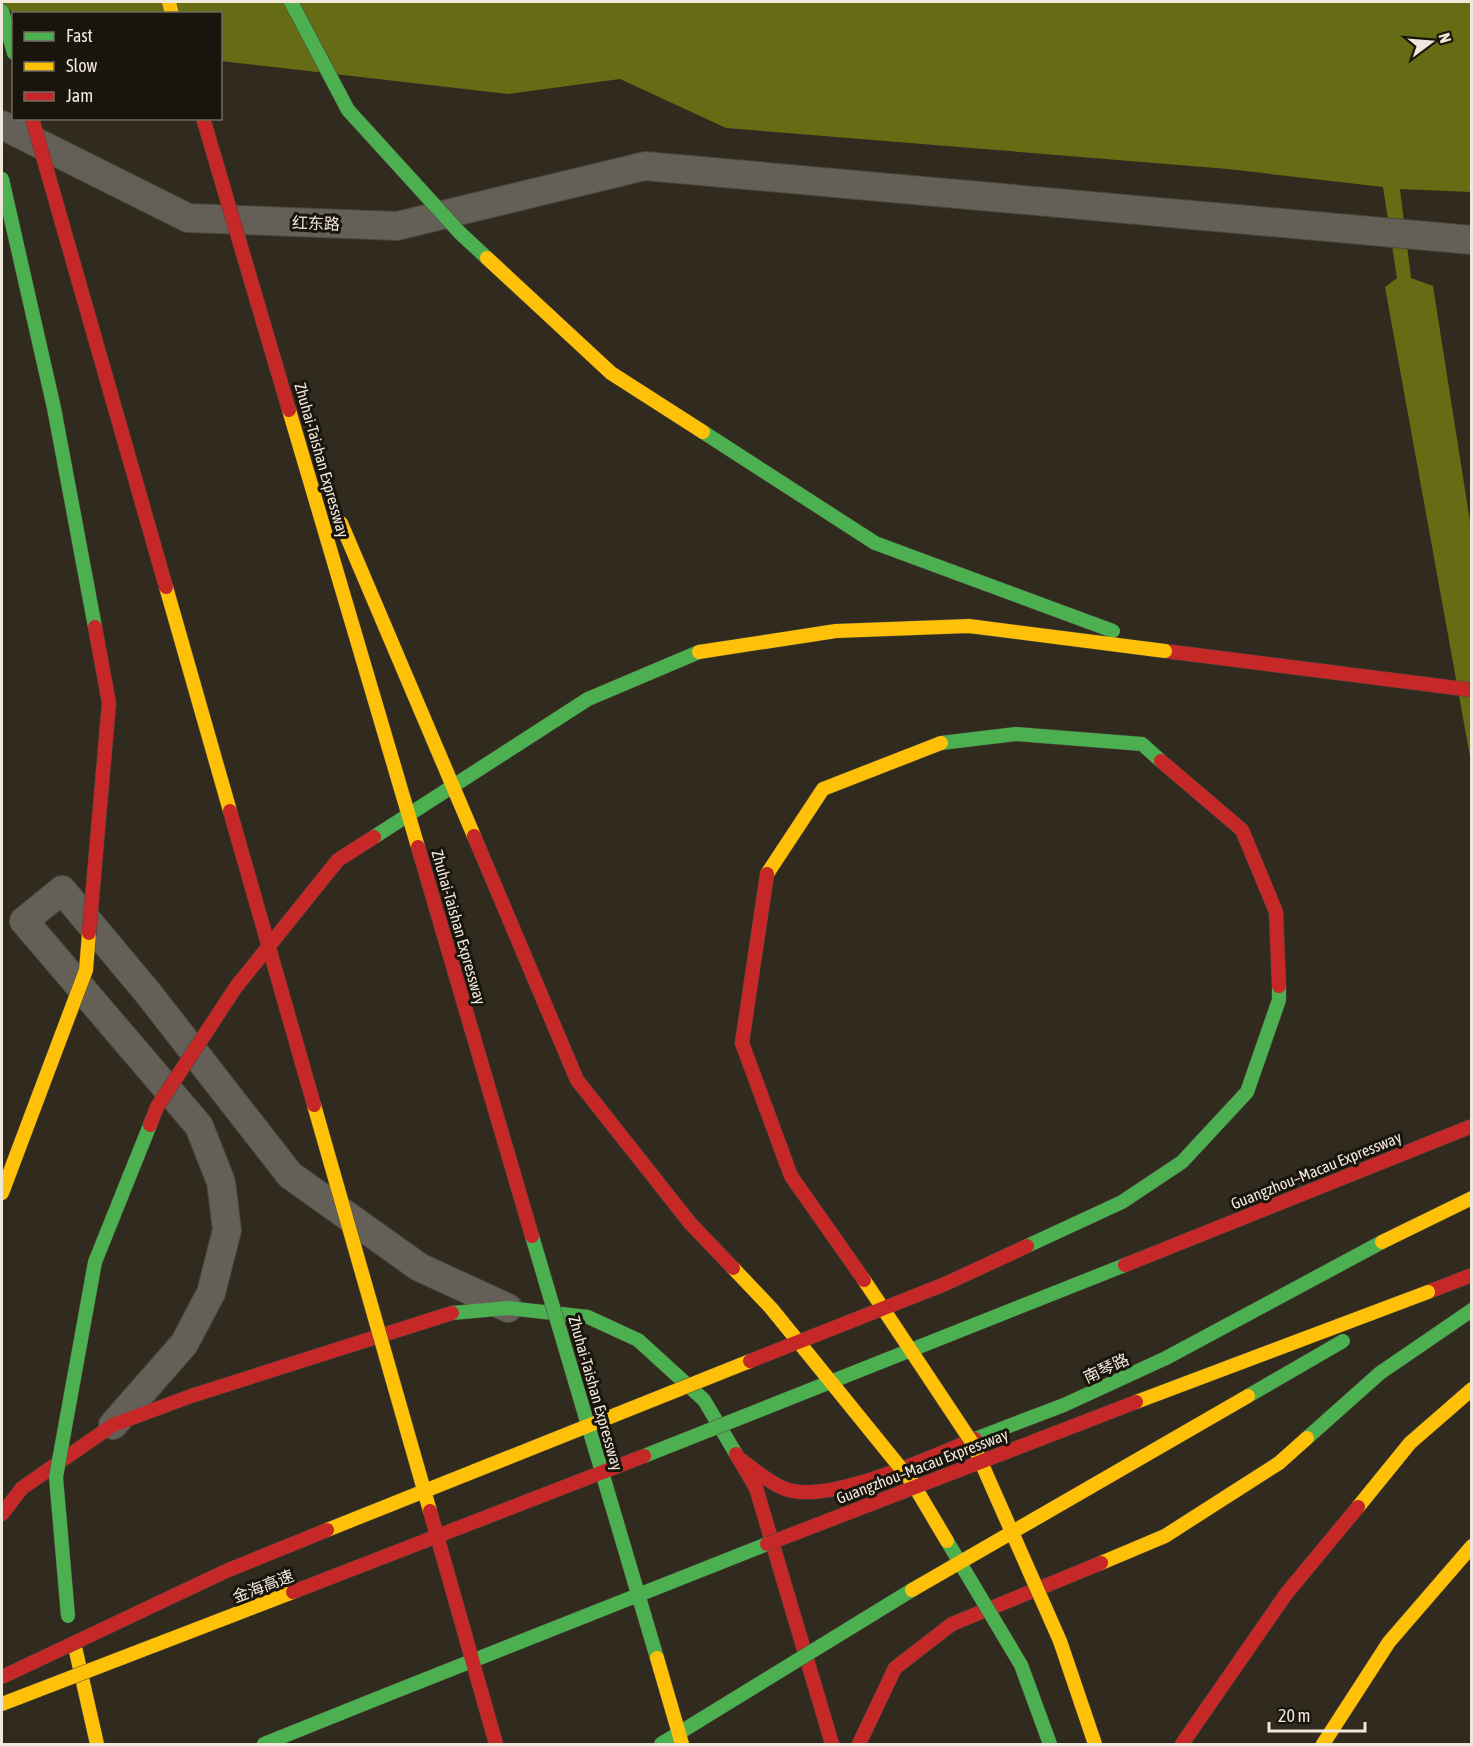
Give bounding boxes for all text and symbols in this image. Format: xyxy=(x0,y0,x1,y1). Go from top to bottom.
legend xyxy=(12,12,222,120)
north arrow xyxy=(1401,12,1461,72)
text: Fast xyxy=(66,25,93,46)
text: N xyxy=(1435,31,1455,45)
text: Slow xyxy=(66,55,97,76)
text: Jam xyxy=(66,85,93,106)
street label: 红东路 xyxy=(292,213,340,233)
street label: Zhuhai-Taishan Expressway xyxy=(290,381,353,540)
street label: Zhuhai-Taishan Expressway xyxy=(427,848,490,1007)
street label: Guangzhou–Macau Expressway xyxy=(1228,1127,1405,1213)
street label: Zhuhai-Taishan Expressway xyxy=(564,1314,627,1473)
street label: 南琴路 xyxy=(1080,1350,1132,1386)
street label: Guangzhou–Macau Expressway xyxy=(834,1425,1011,1508)
street label: 金海高速 xyxy=(230,1566,296,1606)
scale bar xyxy=(1269,1695,1365,1733)
text: 20 m xyxy=(1278,1705,1310,1726)

